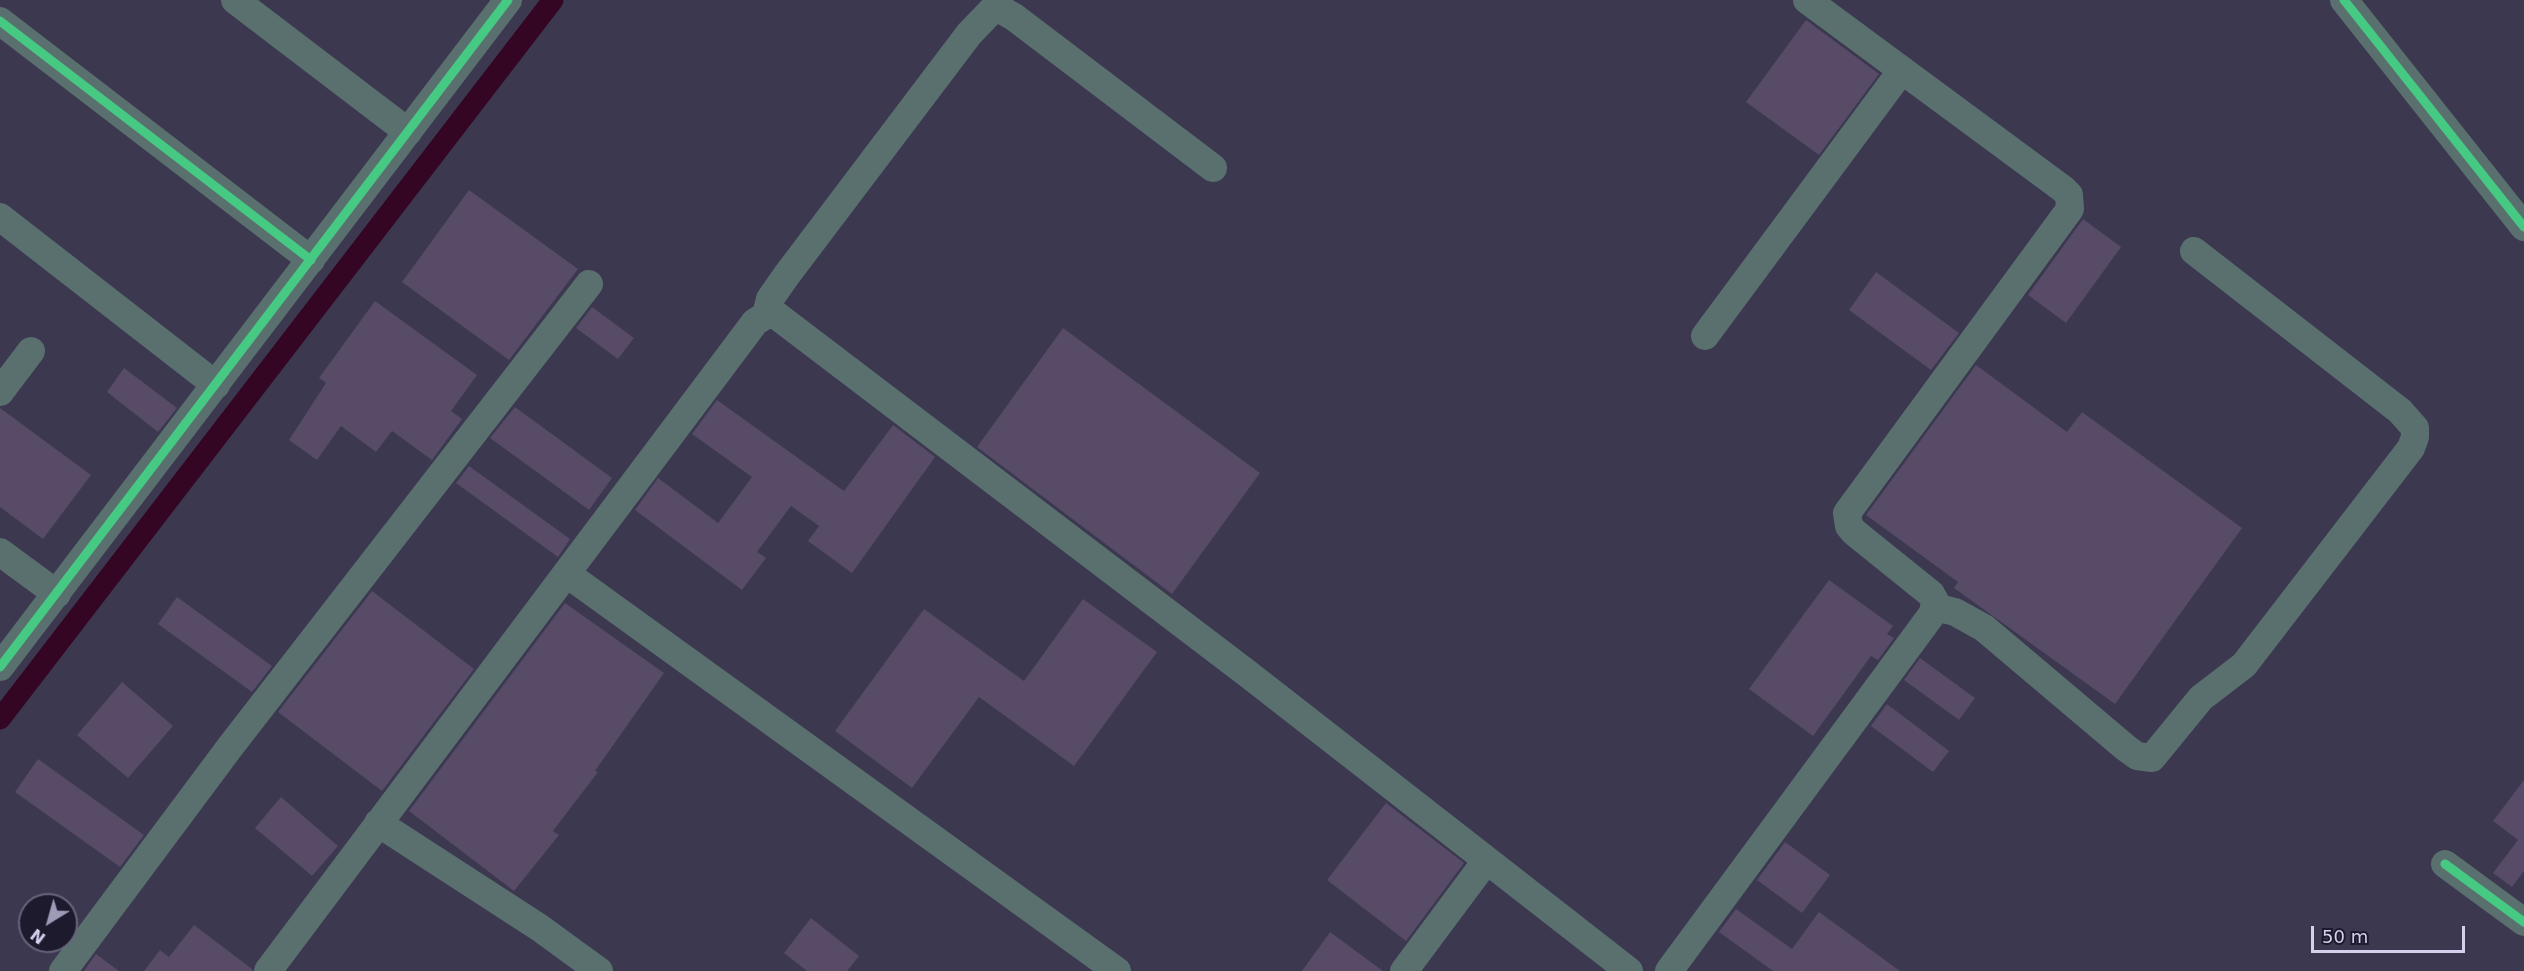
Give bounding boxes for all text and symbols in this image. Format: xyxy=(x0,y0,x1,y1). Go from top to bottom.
north arrow xyxy=(18,893,78,953)
scale bar xyxy=(2314,914,2468,952)
text: N xyxy=(27,925,49,948)
text: 50 m xyxy=(2322,926,2368,947)

